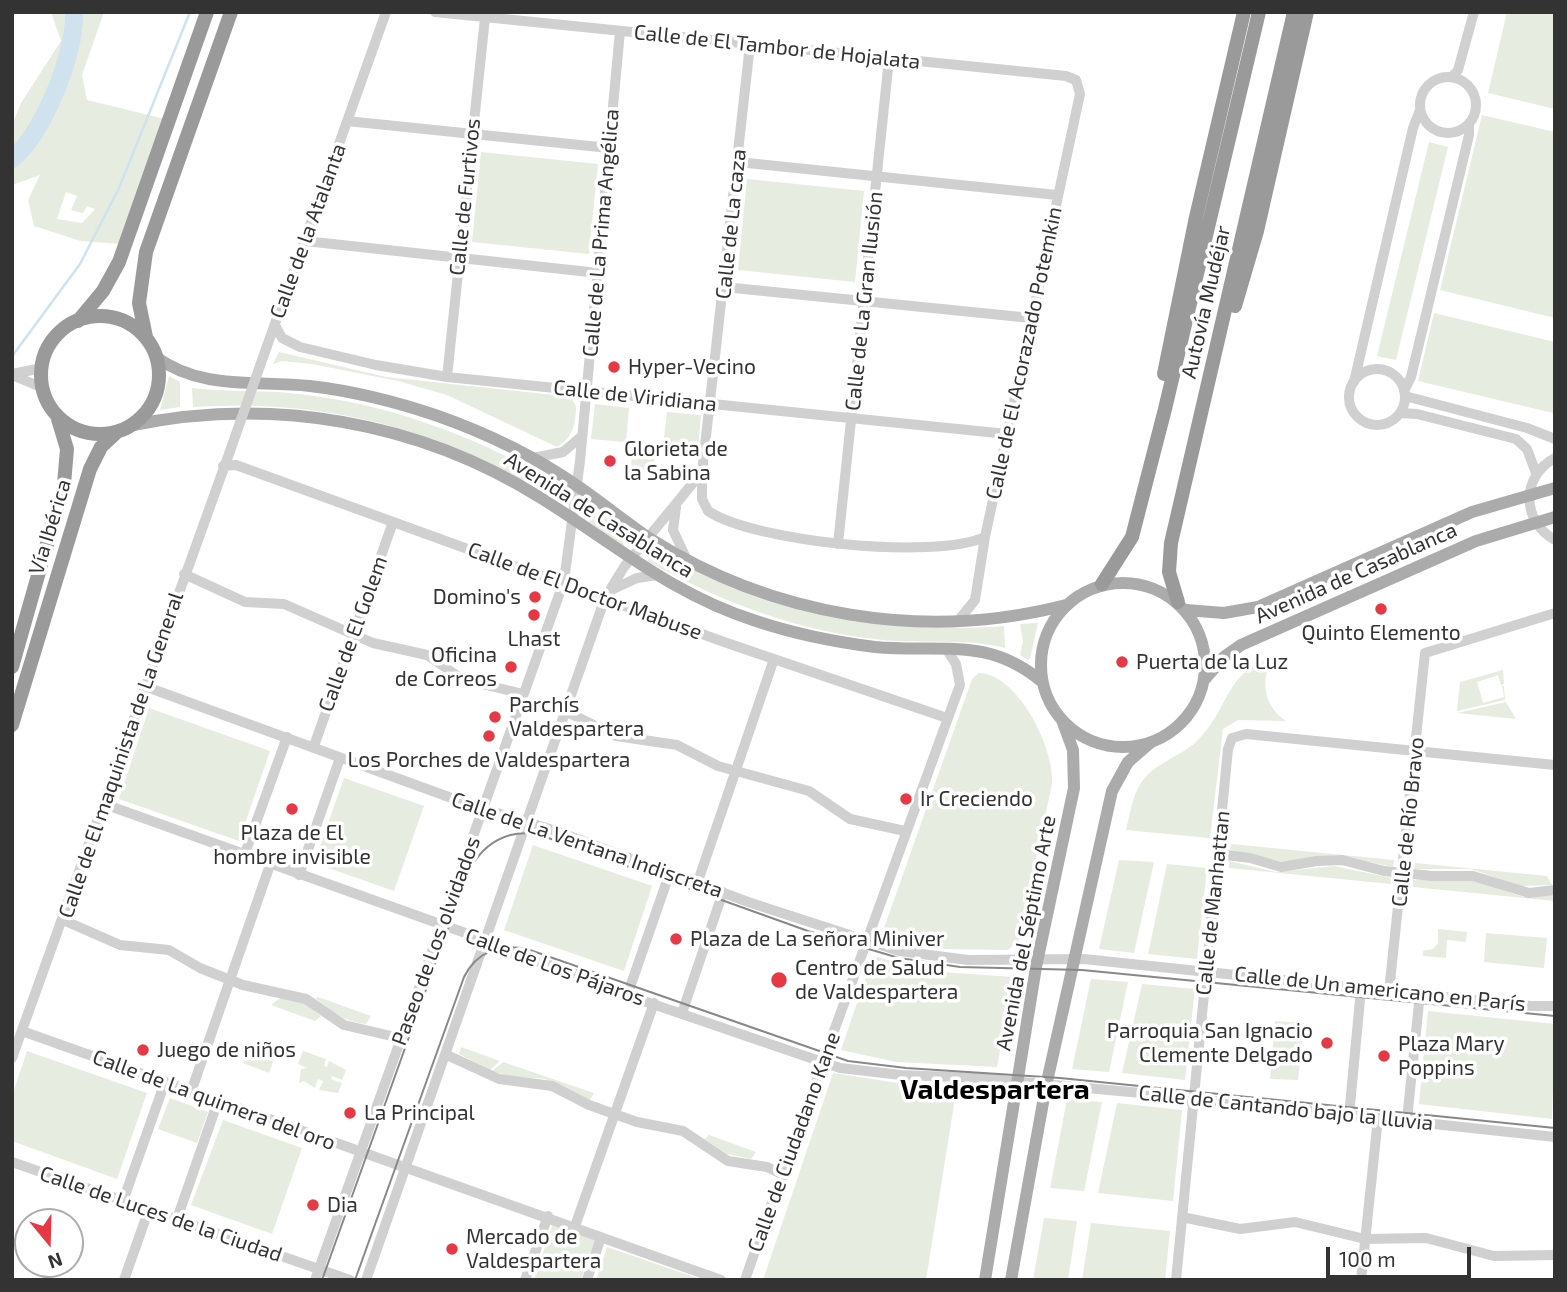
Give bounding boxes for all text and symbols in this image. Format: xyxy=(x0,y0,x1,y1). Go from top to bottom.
street label: Calle de El Tambor de Hojalata xyxy=(633,19,921,75)
street label: Calle de La Prima Angélica xyxy=(578,108,624,358)
street label: Calle de Furtivos xyxy=(444,117,486,277)
street label: Calle de la Atalanta xyxy=(265,140,351,322)
street label: Calle de La caza xyxy=(711,148,751,300)
street label: Calle de La Gran Ilusión xyxy=(840,190,888,412)
street label: Calle de El Acorazado Potemkin xyxy=(981,204,1067,502)
street label: Autovía Mudéjar xyxy=(1176,223,1236,381)
place label: Hyper-Vecino xyxy=(628,354,756,380)
marker: Hyper-Vecino xyxy=(606,359,622,375)
street label: Calle de Viridiana xyxy=(552,375,718,417)
place label: Glorieta de la Sabina xyxy=(624,436,728,486)
street label: Avenida de Casablanca xyxy=(500,447,698,583)
marker: Glorieta de la Sabina xyxy=(602,453,618,469)
street label: Vía Ibérica xyxy=(24,476,76,578)
street label: Avenida de Casablanca xyxy=(1251,517,1461,629)
street label: Calle de El Doctor Mabuse xyxy=(464,537,706,645)
street label: Calle de El Golem xyxy=(313,553,393,715)
place label: Domino's xyxy=(433,584,521,610)
street label: Calle de El maquinista de La General xyxy=(53,589,189,921)
marker: Domino's xyxy=(527,589,543,605)
marker: Quinto Elemento xyxy=(1373,601,1389,617)
marker: Lhast xyxy=(526,607,542,623)
place label: Quinto Elemento xyxy=(1301,620,1461,646)
place label: Lhast xyxy=(507,626,561,652)
place label: Oficina de Correos xyxy=(395,642,497,692)
place label: Puerta de la Luz xyxy=(1136,649,1288,675)
marker: Puerta de la Luz xyxy=(1114,654,1130,670)
marker: Oficina de Correos xyxy=(503,659,519,675)
place label: Parchís Valdespartera xyxy=(509,692,644,742)
marker: Parchís Valdespartera xyxy=(487,709,503,725)
marker: Los Porches de Valdespartera xyxy=(481,728,497,744)
street label: Calle de Río Bravo xyxy=(1387,736,1429,908)
place label: Los Porches de Valdespartera xyxy=(348,747,630,773)
place label: Ir Creciendo xyxy=(920,786,1033,812)
street label: Calle de La Ventana Indiscreta xyxy=(448,787,726,903)
marker: Ir Creciendo xyxy=(898,791,914,807)
marker: Plaza de El hombre invisible xyxy=(284,801,300,817)
street label: Calle de Manhattan xyxy=(1191,809,1235,997)
street label: Avenida del Séptimo Arte xyxy=(991,813,1061,1053)
place label: Plaza de El hombre invisible xyxy=(213,820,371,870)
street label: Paseo de Los olvidados xyxy=(386,833,486,1049)
street label: Calle de Los Pájaros xyxy=(462,923,648,1011)
place label: Plaza de La señora Miniver xyxy=(690,926,945,952)
marker: Plaza de La señora Miniver xyxy=(668,931,684,947)
place label: Centro de Salud de Valdespartera xyxy=(795,955,958,1005)
street label: Calle de Un americano en París xyxy=(1233,961,1527,1017)
marker: Centro de Salud de Valdespartera xyxy=(769,970,789,990)
place label: Parroquia San Ignacio Clemente Delgado xyxy=(1107,1018,1313,1068)
street label: Calle de Ciudadano Kane xyxy=(742,1028,846,1256)
place label: Plaza Mary Poppins xyxy=(1398,1031,1505,1081)
marker: Parroquia San Ignacio Clemente Delgado xyxy=(1319,1035,1335,1051)
place label: Juego de niños xyxy=(157,1037,296,1063)
marker: Juego de niños xyxy=(135,1042,151,1058)
street label: Calle de La quimera del oro xyxy=(89,1044,339,1156)
marker: Plaza Mary Poppins xyxy=(1376,1048,1392,1064)
district label: Valdespartera xyxy=(900,1073,1090,1107)
street label: Calle de Cantando bajo la lluvia xyxy=(1137,1080,1435,1136)
place label: La Principal xyxy=(364,1100,475,1126)
marker: La Principal xyxy=(342,1105,358,1121)
street label: Calle de Luces de la Ciudad xyxy=(37,1161,285,1267)
place label: Dia xyxy=(327,1192,358,1218)
marker: Dia xyxy=(305,1197,321,1213)
north arrow xyxy=(14,1208,84,1278)
place label: Mercado de Valdespartera xyxy=(466,1224,601,1274)
scale bar xyxy=(1329,1232,1474,1276)
marker: Mercado de Valdespartera xyxy=(444,1241,460,1257)
text: 100 m xyxy=(1339,1246,1396,1271)
text: N xyxy=(45,1248,66,1275)

